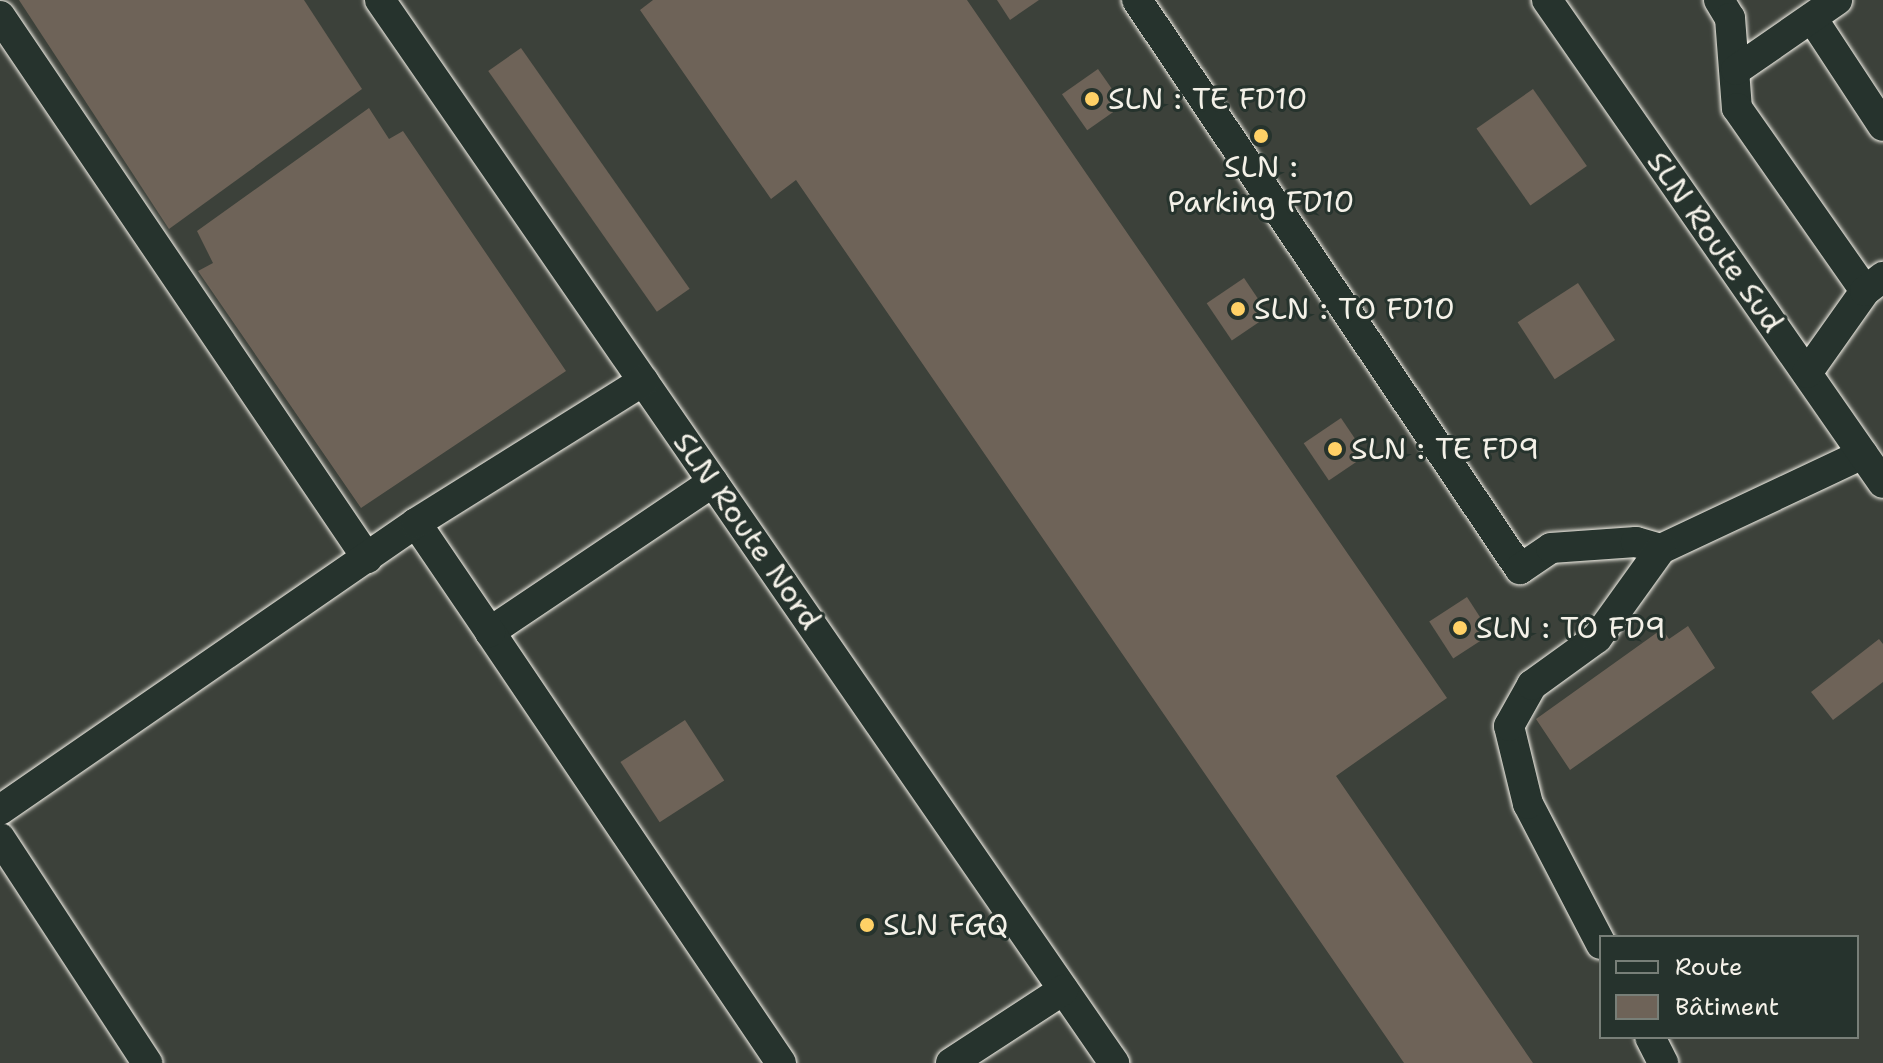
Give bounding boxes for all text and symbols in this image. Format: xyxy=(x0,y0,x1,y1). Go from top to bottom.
place label: SLN : TE FD10 xyxy=(1108,81,1307,117)
marker: SLN : TE FD10 xyxy=(1083,90,1101,108)
marker: SLN : Parking FD10 xyxy=(1252,127,1270,145)
street label: SLN Route Sud xyxy=(1639,145,1791,339)
place label: SLN : Parking FD10 xyxy=(1167,149,1355,220)
place label: SLN : TO FD10 xyxy=(1254,291,1455,327)
marker: SLN : TO FD10 xyxy=(1229,300,1247,318)
street label: SLN Route Nord xyxy=(666,425,828,637)
place label: SLN : TE FD9 xyxy=(1351,431,1539,467)
marker: SLN : TE FD9 xyxy=(1326,440,1344,458)
place label: SLN : TO FD9 xyxy=(1476,610,1666,646)
marker: SLN : TO FD9 xyxy=(1451,619,1469,637)
place label: SLN FGQ xyxy=(883,907,1008,943)
marker: SLN FGQ xyxy=(858,916,876,934)
legend xyxy=(1599,935,1859,1039)
text: Route xyxy=(1675,951,1743,983)
text: Bâtiment xyxy=(1675,991,1779,1023)

